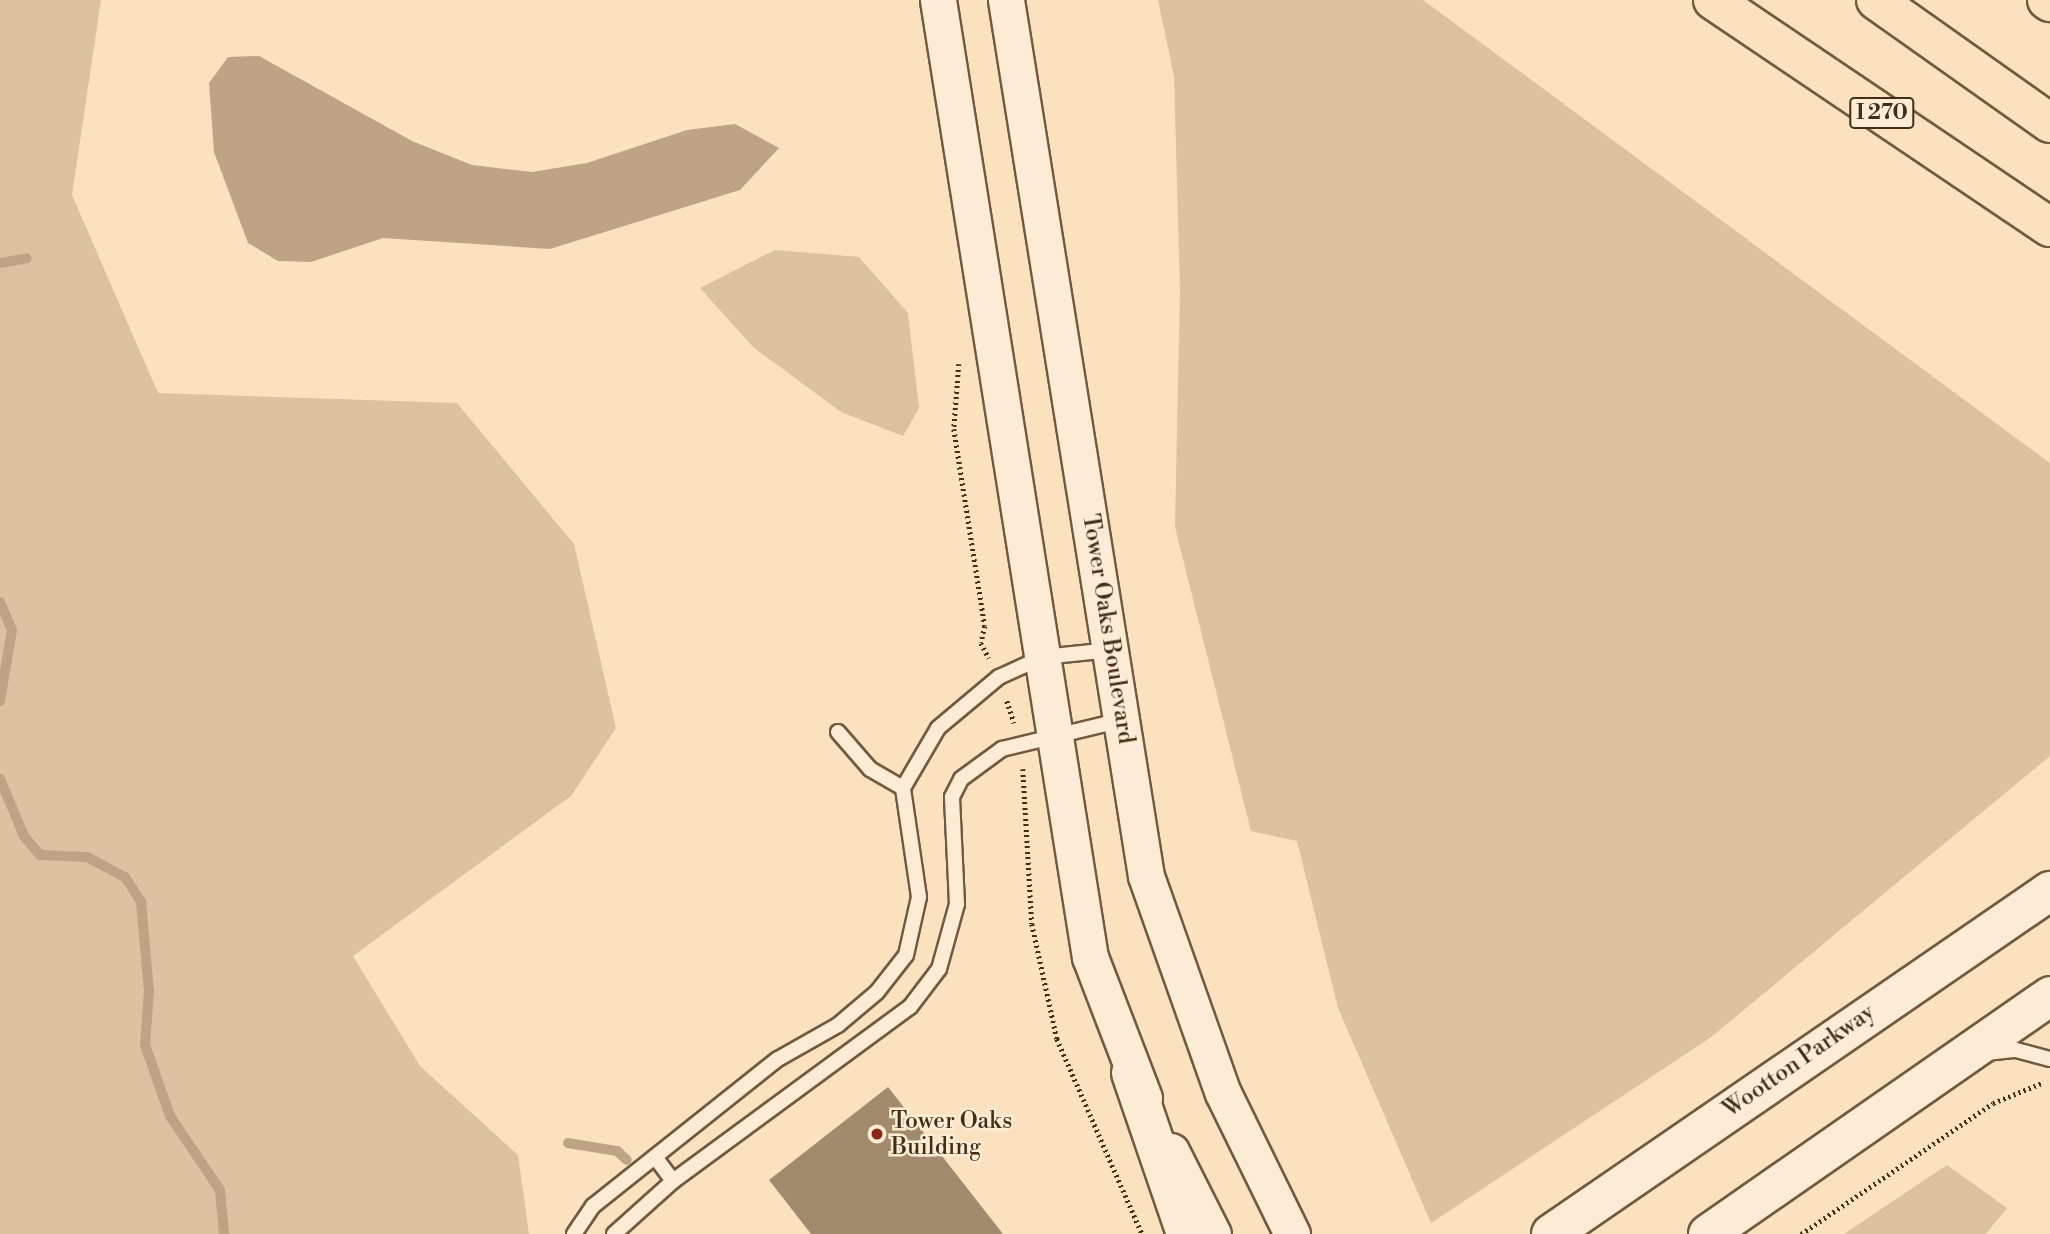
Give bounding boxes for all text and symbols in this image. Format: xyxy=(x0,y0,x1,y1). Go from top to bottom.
road number: I 270 xyxy=(1849,96,1915,130)
street label: Tower Oaks Boulevard xyxy=(1076,512,1140,746)
street label: Wootton Parkway xyxy=(1718,998,1880,1124)
place label: Tower Oaks Building xyxy=(891,1107,1012,1161)
marker: Tower Oaks Building xyxy=(869,1126,885,1142)

